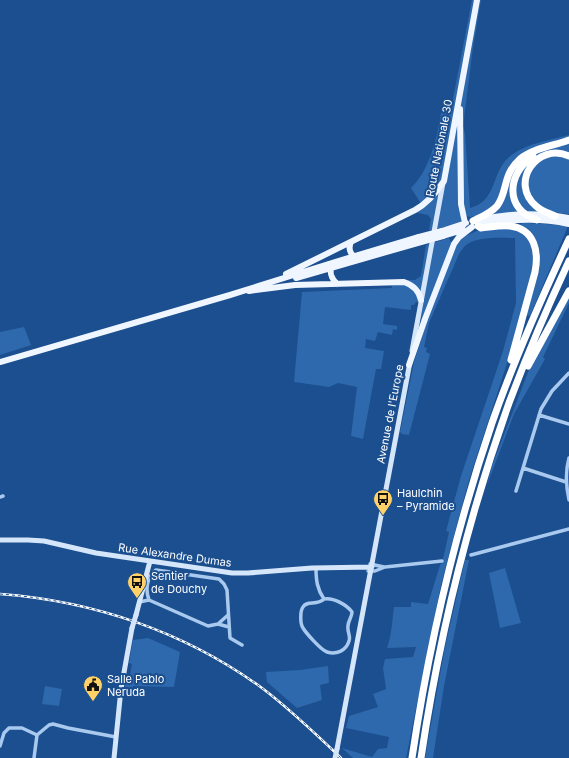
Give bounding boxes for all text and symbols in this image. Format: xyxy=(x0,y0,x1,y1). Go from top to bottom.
street label: Route Nationale 30 xyxy=(423,98,455,198)
street label: Avenue de l'Europe xyxy=(374,363,406,465)
place label: Haulchin – Pyramide xyxy=(397,486,455,513)
bus stop icon: Haulchin – Pyramide xyxy=(372,488,394,516)
street label: Rue Alexandre Dumas xyxy=(117,540,233,570)
place label: Sentier de Douchy xyxy=(151,569,207,596)
bus stop icon: Sentier de Douchy xyxy=(126,571,148,599)
place label: Salle Pablo Neruda xyxy=(107,672,165,699)
public building icon: Salle Pablo Neruda xyxy=(82,674,104,702)

